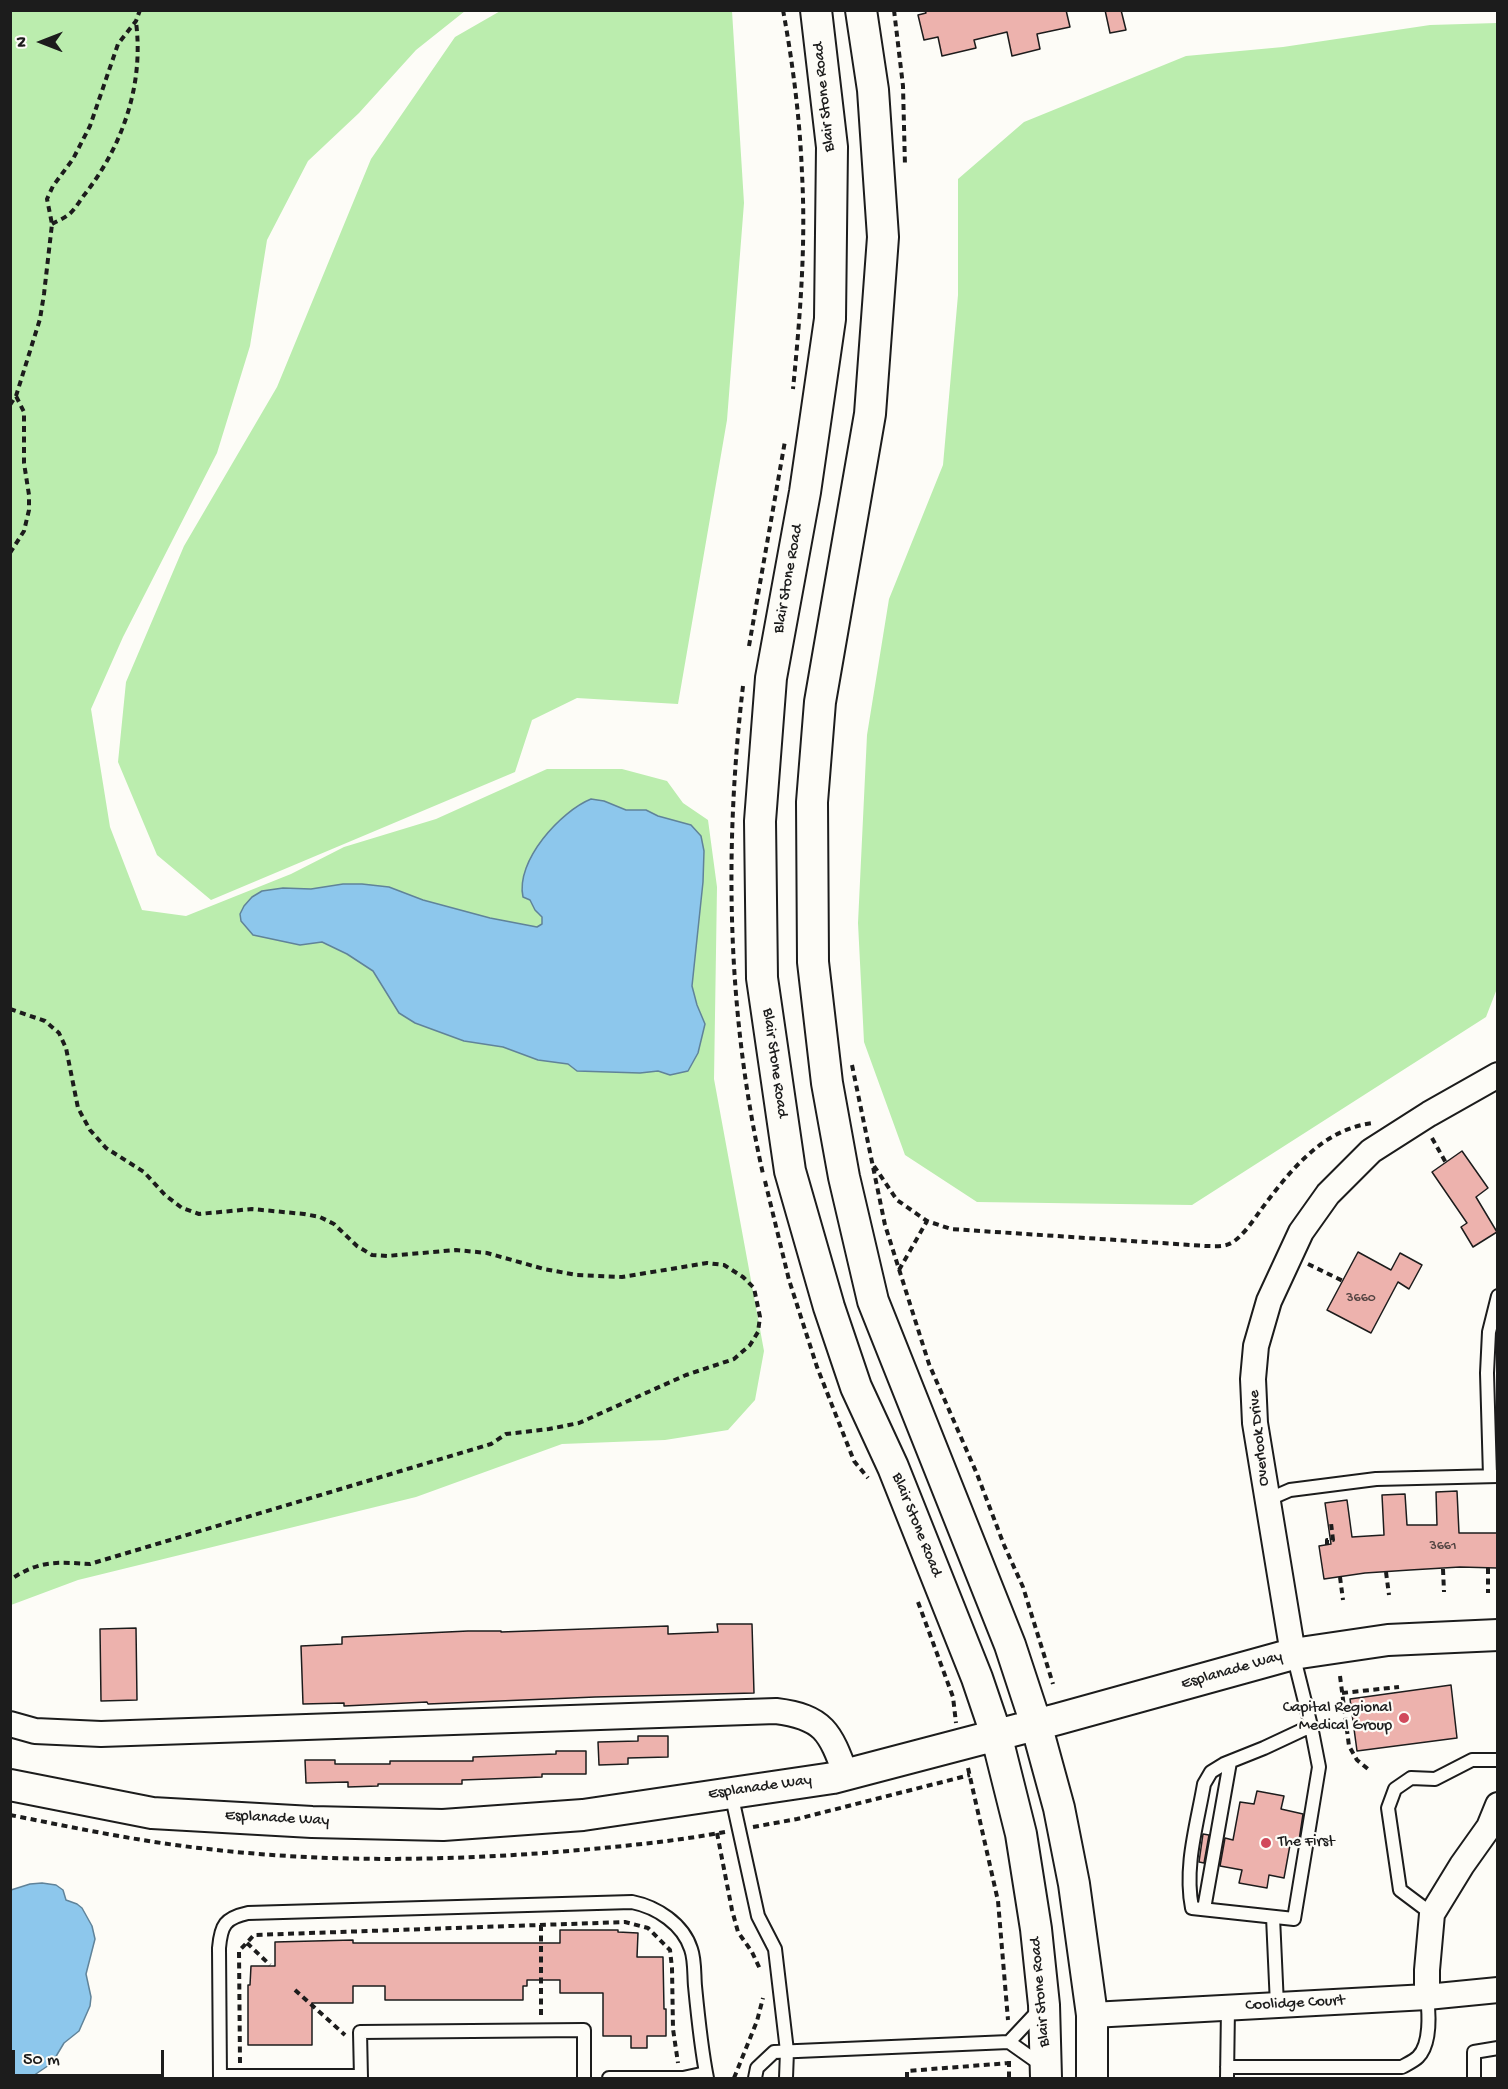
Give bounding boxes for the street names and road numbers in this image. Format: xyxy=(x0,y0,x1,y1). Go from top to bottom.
street label: Blair Stone Road xyxy=(810,41,840,153)
street label: Blair Stone Road xyxy=(770,523,808,635)
street label: Blair Stone Road xyxy=(757,1007,791,1119)
street label: Overlook Drive xyxy=(1245,1389,1275,1487)
street label: Blair Stone Road xyxy=(886,1470,946,1580)
street label: Esplanade Way xyxy=(1179,1647,1285,1695)
street label: Esplanade Way xyxy=(707,1771,813,1805)
street label: Esplanade Way xyxy=(224,1807,330,1831)
street label: Blair Stone Road xyxy=(1027,1936,1055,2048)
street label: Coolidge Court xyxy=(1245,1992,1345,2016)

